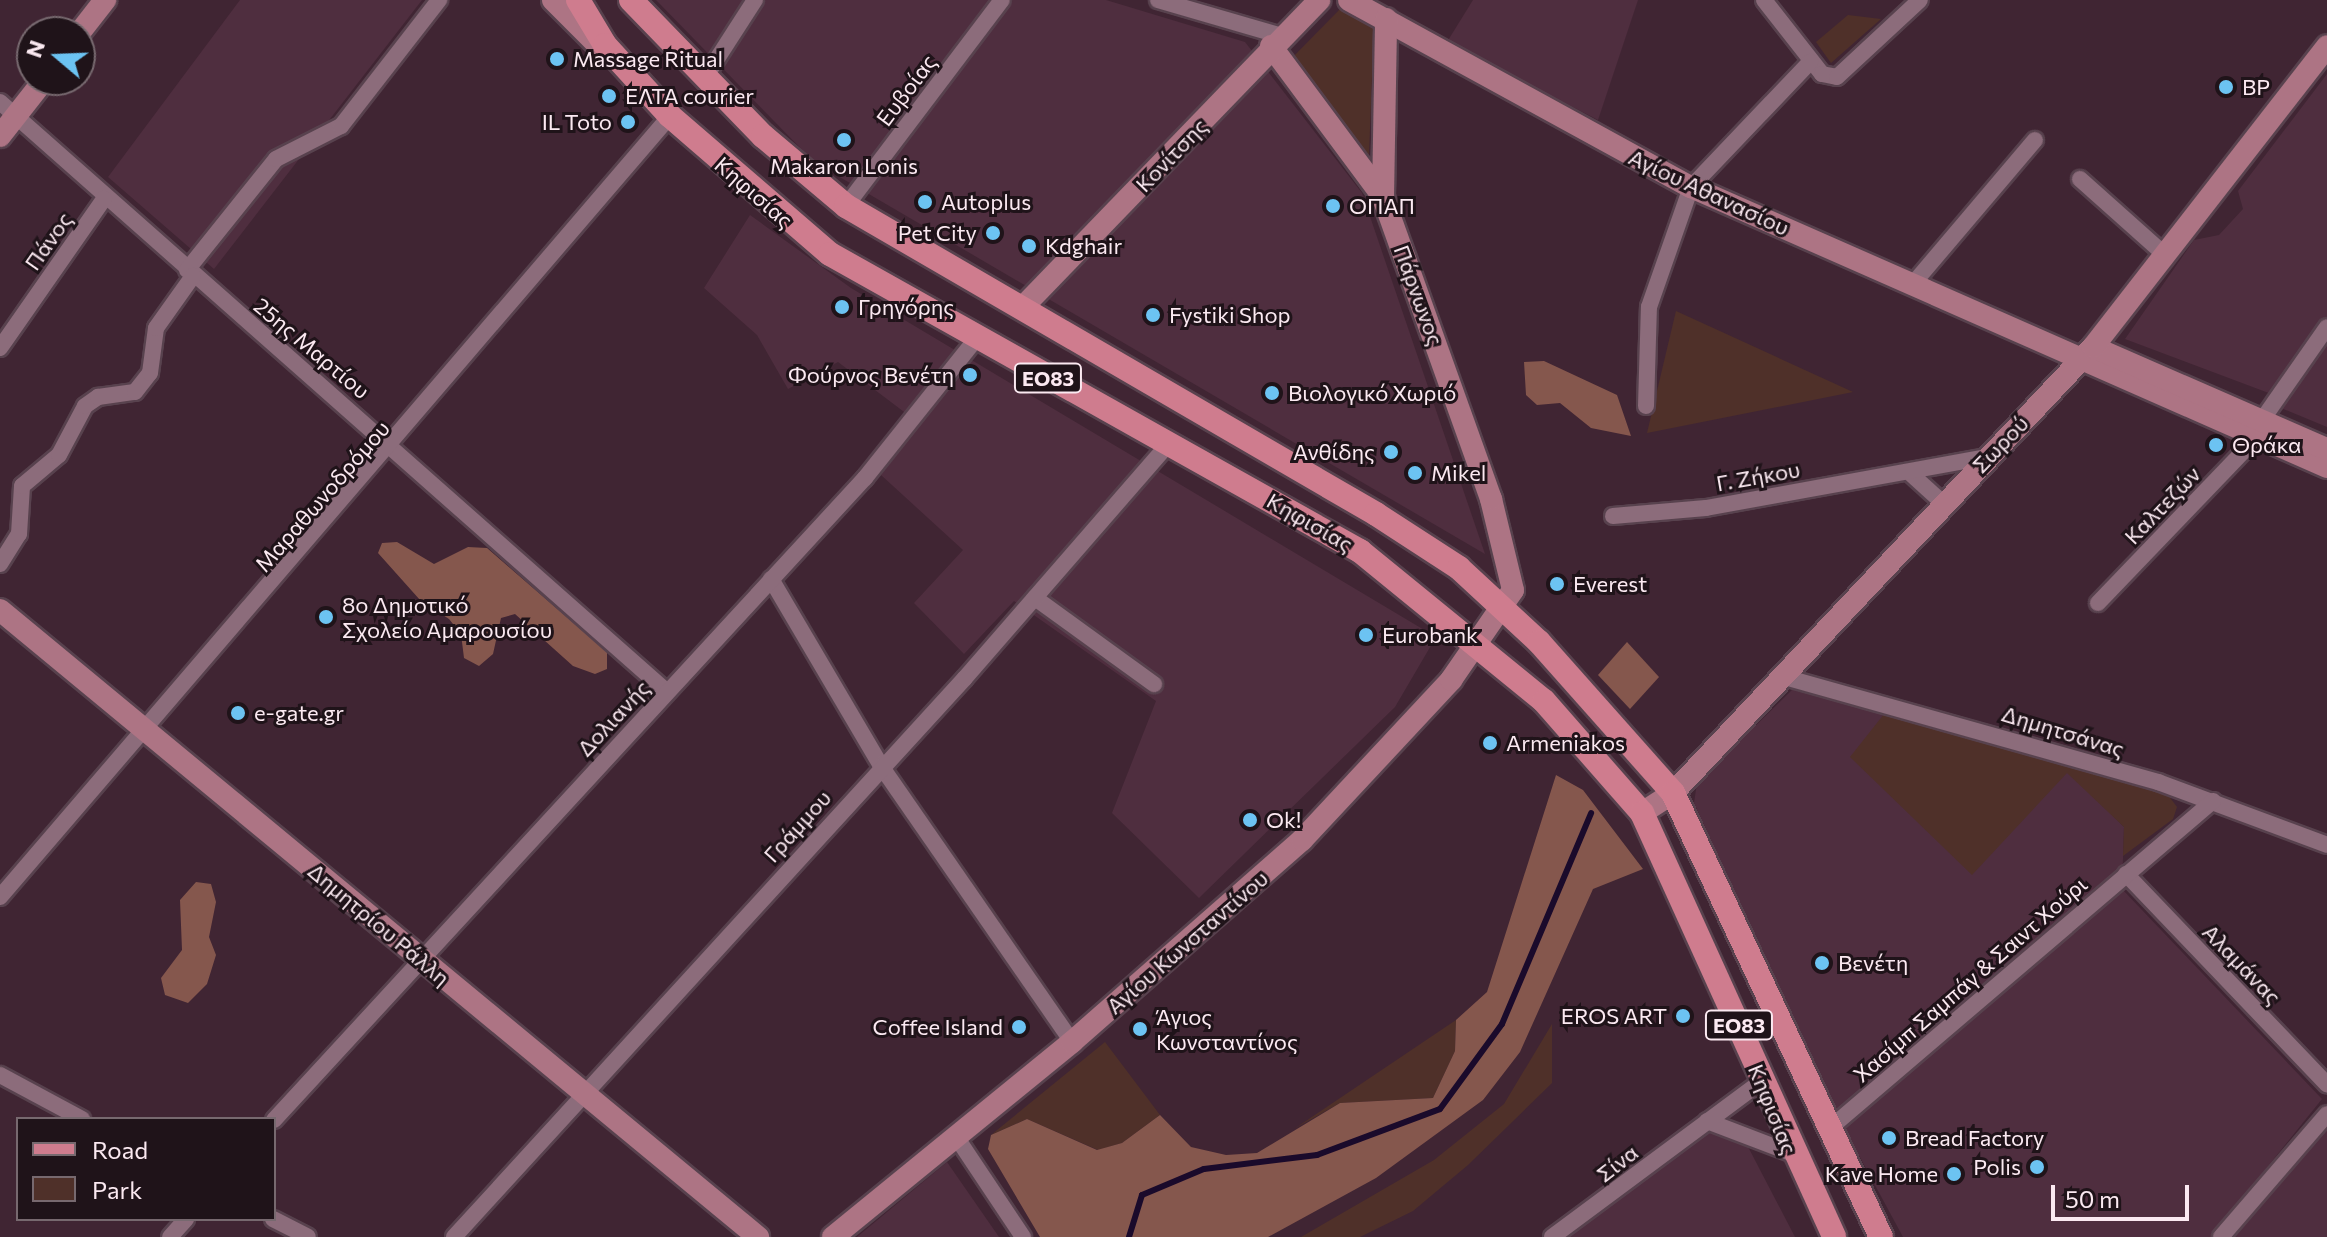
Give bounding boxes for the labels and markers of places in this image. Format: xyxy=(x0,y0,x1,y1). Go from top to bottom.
place label: Massage Ritual xyxy=(573,46,723,72)
marker: Massage Ritual xyxy=(548,50,566,68)
place label: BP xyxy=(2242,74,2270,100)
marker: BP xyxy=(2217,78,2235,96)
place label: ΕΛΤΑ courier xyxy=(625,83,754,109)
marker: ΕΛΤΑ courier xyxy=(600,87,618,105)
place label: IL Toto xyxy=(542,109,612,135)
marker: IL Toto xyxy=(619,113,637,131)
marker: Makaron Lonis xyxy=(835,131,853,149)
place label: Makaron Lonis xyxy=(770,153,918,179)
place label: Autoplus xyxy=(941,189,1031,215)
marker: Autoplus xyxy=(916,193,934,211)
place label: ΟΠΑΠ xyxy=(1349,193,1415,219)
marker: ΟΠΑΠ xyxy=(1324,197,1342,215)
place label: Pet City xyxy=(898,220,977,246)
marker: Pet City xyxy=(984,224,1002,242)
place label: Kdghair xyxy=(1045,233,1122,259)
marker: Kdghair xyxy=(1020,237,1038,255)
place label: Γρηγόρης xyxy=(858,294,954,320)
marker: Γρηγόρης xyxy=(833,298,851,316)
place label: Fystiki Shop xyxy=(1169,302,1291,328)
marker: Fystiki Shop xyxy=(1144,306,1162,324)
place label: Φούρνος Βενέτη xyxy=(788,362,954,388)
marker: Φούρνος Βενέτη xyxy=(961,366,979,384)
place label: Βιολογικό Χωριό xyxy=(1288,380,1456,406)
marker: Βιολογικό Χωριό xyxy=(1263,384,1281,402)
place label: Θράκα xyxy=(2232,432,2302,458)
marker: Θράκα xyxy=(2207,436,2225,454)
place label: Ανθίδης xyxy=(1293,439,1375,465)
marker: Ανθίδης xyxy=(1382,443,1400,461)
place label: Mikel xyxy=(1431,460,1486,486)
marker: Mikel xyxy=(1406,464,1424,482)
place label: Everest xyxy=(1573,571,1647,597)
marker: Everest xyxy=(1548,575,1566,593)
place label: 8ο Δημοτικό Σχολείο Αμαρουσίου xyxy=(342,591,552,642)
marker: 8ο Δημοτικό Σχολείο Αμαρουσίου xyxy=(317,608,335,626)
place label: Eurobank xyxy=(1382,622,1478,648)
marker: Eurobank xyxy=(1357,626,1375,644)
place label: e-gate.gr xyxy=(254,700,344,726)
marker: e-gate.gr xyxy=(229,704,247,722)
place label: Armeniakos xyxy=(1506,730,1625,756)
marker: Armeniakos xyxy=(1481,734,1499,752)
place label: Ok! xyxy=(1266,807,1301,833)
marker: Ok! xyxy=(1241,811,1259,829)
place label: Βενέτη xyxy=(1838,950,1908,976)
marker: Βενέτη xyxy=(1813,954,1831,972)
place label: Άγιος Κωνσταντίνος xyxy=(1156,1003,1298,1054)
place label: EROS ART xyxy=(1561,1003,1667,1029)
marker: EROS ART xyxy=(1674,1007,1692,1025)
place label: Coffee Island xyxy=(873,1014,1003,1040)
marker: Coffee Island xyxy=(1010,1018,1028,1036)
marker: Άγιος Κωνσταντίνος xyxy=(1131,1020,1149,1038)
place label: Bread Factory xyxy=(1905,1125,2044,1151)
marker: Bread Factory xyxy=(1880,1129,1898,1147)
place label: Polis xyxy=(1973,1154,2021,1180)
marker: Polis xyxy=(2028,1158,2046,1176)
place label: Kave Home xyxy=(1825,1161,1938,1187)
marker: Kave Home xyxy=(1945,1165,1963,1183)

